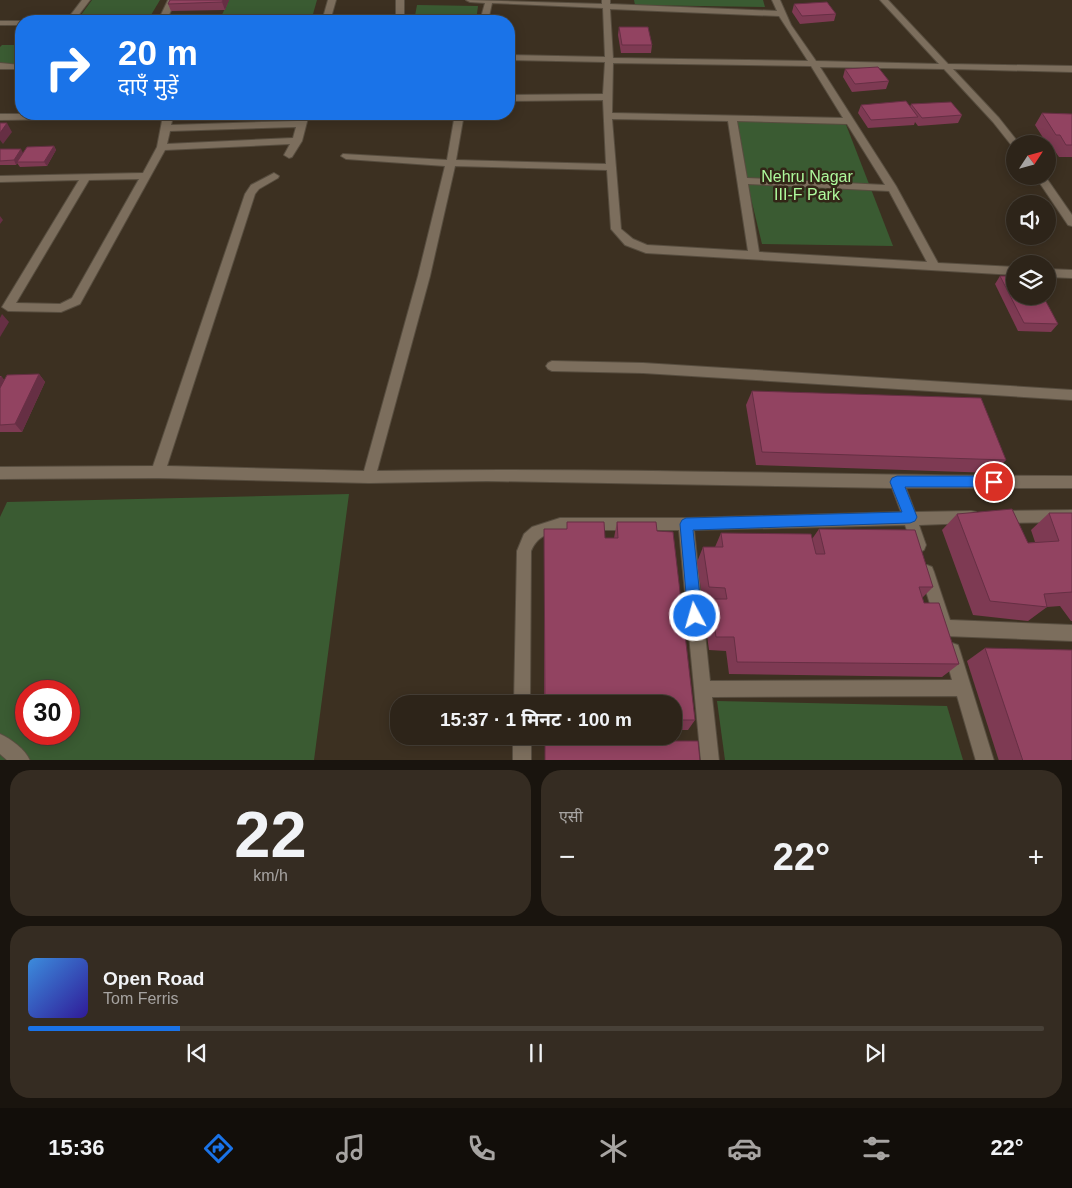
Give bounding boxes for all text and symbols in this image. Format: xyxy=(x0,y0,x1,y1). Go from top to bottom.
text: 20 m xyxy=(118,33,198,72)
icon: right xyxy=(35,35,100,100)
text: दाएँ मुड़ें xyxy=(118,74,179,99)
north arrow xyxy=(1006,135,1056,185)
map controls xyxy=(1006,135,1056,305)
park label: Nehru Nagar III-F Park xyxy=(761,168,853,203)
button: sound xyxy=(1006,195,1056,245)
button: layers xyxy=(1006,255,1056,305)
pin xyxy=(973,461,1015,503)
icon: arrive xyxy=(980,468,1008,496)
position arrow xyxy=(668,589,720,641)
speed limit sign: 30 xyxy=(15,680,80,745)
text: 15:37 · 1 मिनट · 100 m xyxy=(440,709,632,730)
text: 22 xyxy=(234,798,307,871)
text: एसी xyxy=(559,808,583,825)
text: 22° xyxy=(773,836,830,878)
text: − xyxy=(559,841,575,872)
text: + xyxy=(1028,841,1044,872)
text: km/h xyxy=(253,867,288,884)
text: Open Road xyxy=(103,968,204,989)
text: Tom Ferris xyxy=(103,990,179,1007)
icon: previous xyxy=(183,1039,211,1067)
icon: pause xyxy=(522,1039,550,1067)
icon: next xyxy=(861,1039,889,1067)
icon: directions xyxy=(201,1131,236,1166)
icon: music xyxy=(333,1131,368,1166)
icon: phone xyxy=(464,1131,499,1166)
icon: climate xyxy=(596,1131,631,1166)
icon: car xyxy=(727,1131,762,1166)
icon: filters xyxy=(859,1131,894,1166)
text: 15:36 xyxy=(48,1135,105,1160)
text: 22° xyxy=(990,1135,1024,1160)

